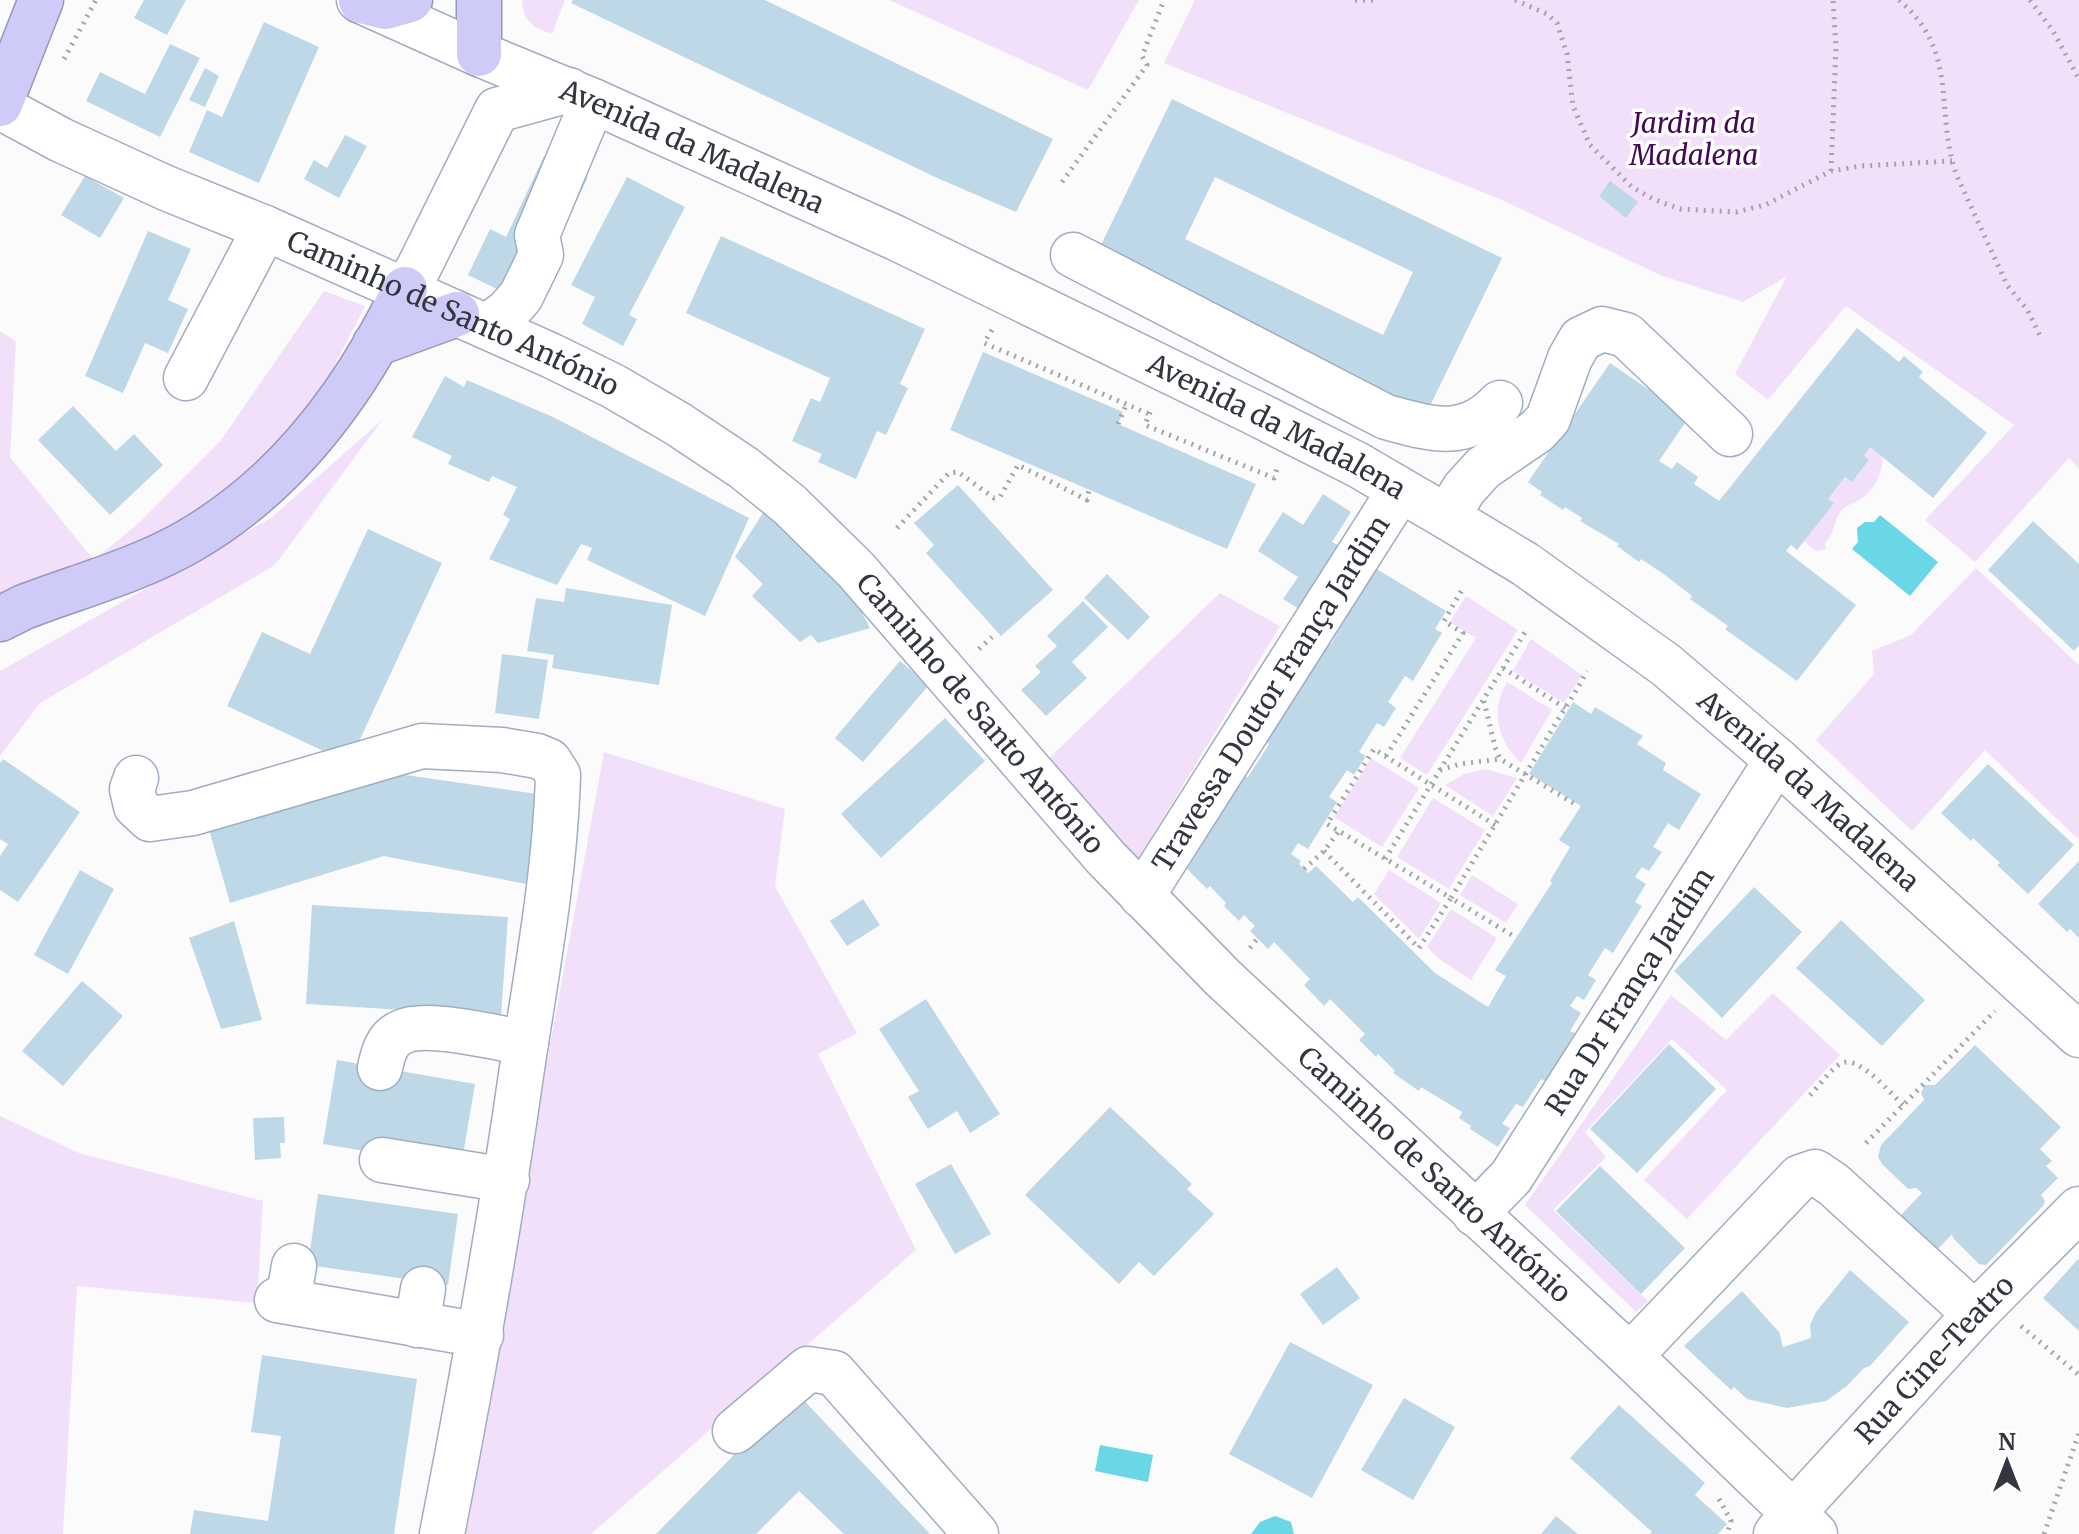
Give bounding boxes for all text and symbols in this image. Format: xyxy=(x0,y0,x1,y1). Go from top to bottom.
street label: Avenida da Madalena xyxy=(554,71,830,221)
park label: Jardim da Madalena xyxy=(1629,105,1758,173)
street label: Caminho de Santo António xyxy=(282,222,625,404)
street label: Avenida da Madalena xyxy=(1141,345,1412,507)
street label: Travessa Doutor França Jardim xyxy=(1144,508,1397,879)
street label: Caminho de Santo António xyxy=(849,565,1112,861)
street label: Avenida da Madalena xyxy=(1690,682,1927,899)
street label: Rua Dr França Jardim xyxy=(1537,860,1722,1122)
street label: Caminho de Santo António xyxy=(1290,1039,1579,1311)
street label: Rua Cine-Teatro xyxy=(1847,1267,2022,1451)
north arrow xyxy=(1967,1422,2047,1502)
text: N xyxy=(1998,1428,2016,1456)

